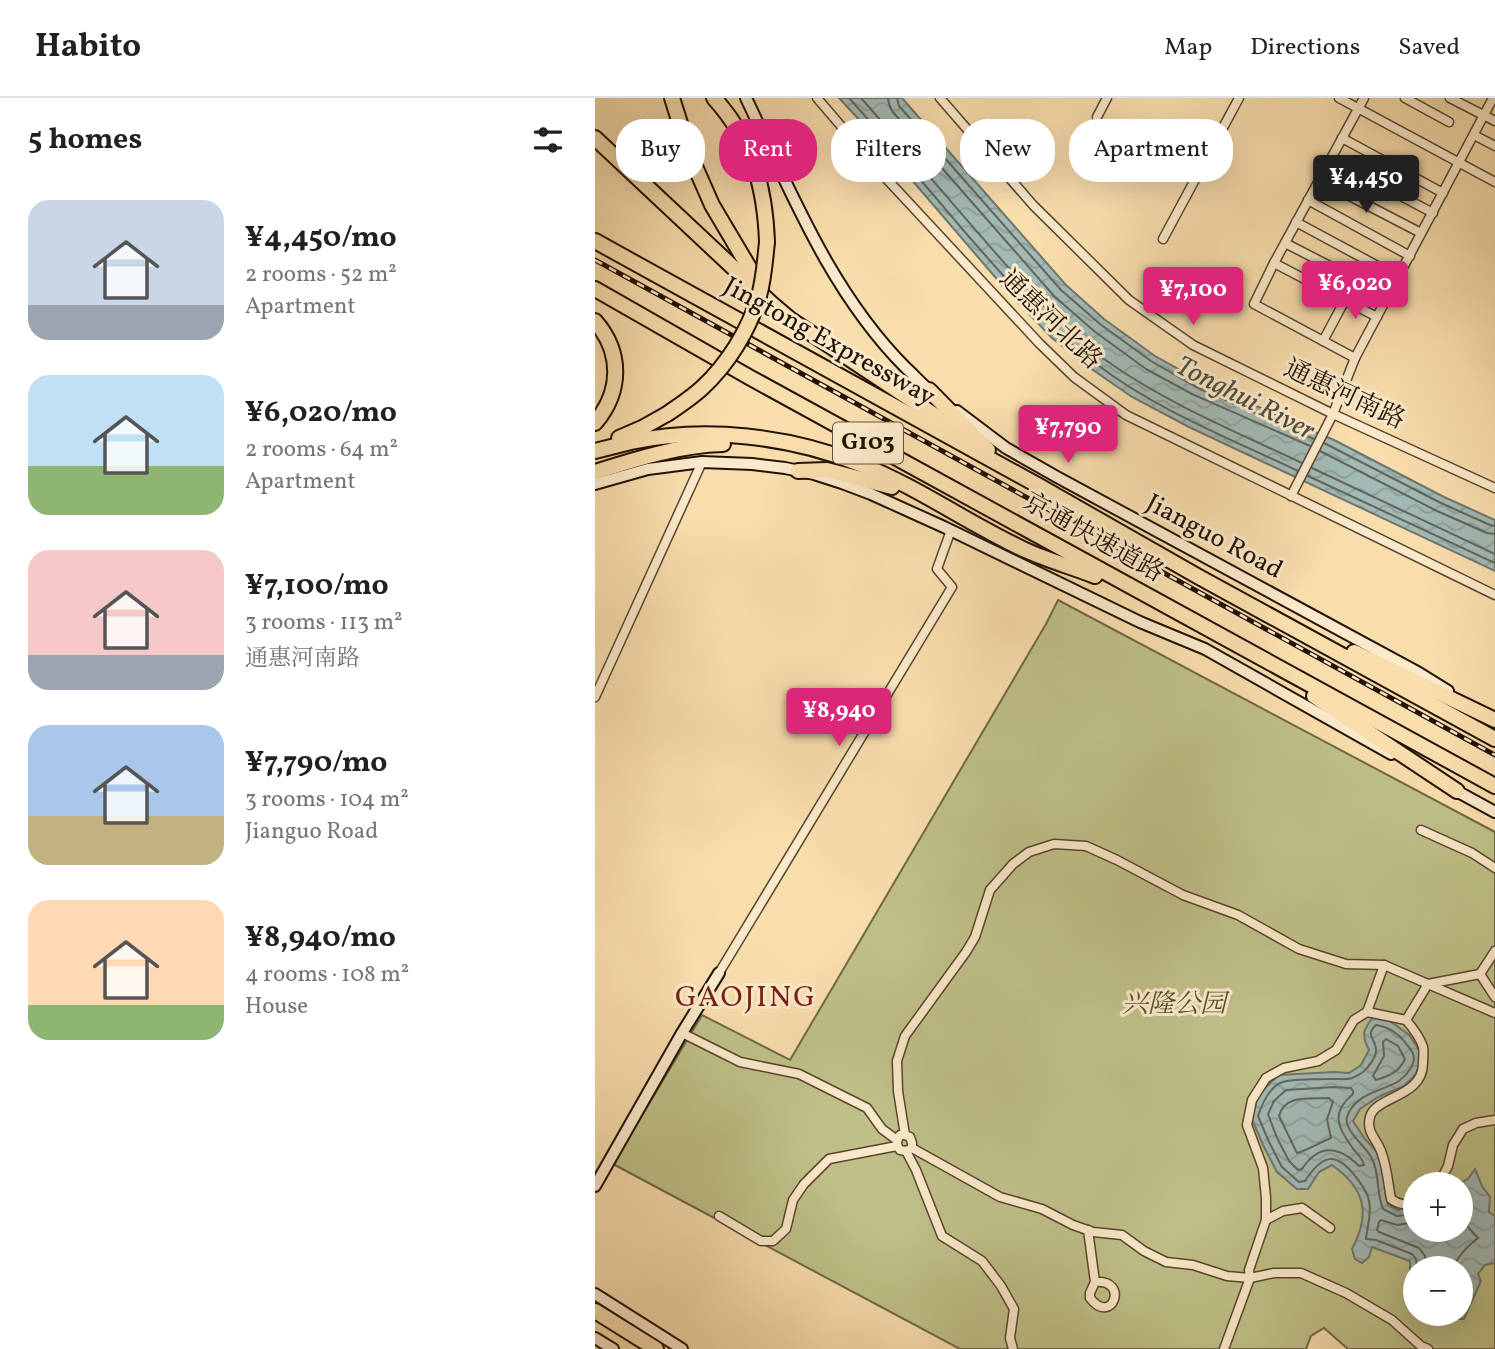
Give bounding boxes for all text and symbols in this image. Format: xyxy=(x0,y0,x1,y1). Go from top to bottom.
text: Habito xyxy=(35,25,141,71)
text: Map xyxy=(1164,31,1212,65)
text: Directions xyxy=(1250,31,1360,65)
text: Saved xyxy=(1398,31,1460,65)
text: 5 homes xyxy=(28,119,142,161)
chip: Buy xyxy=(616,119,705,182)
chip: Rent xyxy=(719,119,817,182)
chip: Filters xyxy=(831,119,946,182)
chip: New xyxy=(960,119,1055,182)
chip: Apartment xyxy=(1069,119,1233,182)
icon: filters xyxy=(529,121,567,159)
pin: ¥4,450 xyxy=(1309,156,1423,215)
text: ¥4,450 xyxy=(1329,162,1403,194)
text: ¥4,450/mo xyxy=(245,217,397,259)
icon: home xyxy=(84,228,168,312)
text: 2 rooms · 52 m² xyxy=(245,259,397,291)
street label: 通惠河北路 xyxy=(991,262,1109,378)
pin: ¥6,020 xyxy=(1298,262,1412,321)
pin: ¥7,100 xyxy=(1136,268,1250,327)
text: ¥6,020 xyxy=(1318,268,1392,300)
street label: Jingtong Expressway xyxy=(717,269,941,415)
text: ¥7,100 xyxy=(1159,274,1227,306)
text: Apartment xyxy=(245,291,356,323)
water label: Tonghui River xyxy=(1169,347,1322,451)
street label: 通惠河南路 xyxy=(1277,351,1411,439)
text: ¥6,020/mo xyxy=(245,392,397,434)
icon: home xyxy=(84,403,168,487)
pin: ¥7,790 xyxy=(1011,406,1125,465)
text: ¥7,790 xyxy=(1035,412,1101,444)
road number: G103 xyxy=(833,422,903,464)
text: 2 rooms · 64 m² xyxy=(245,434,398,466)
text: Apartment xyxy=(245,466,356,498)
street label: 京通快速道路 xyxy=(1016,484,1170,592)
street label: Jianguo Road xyxy=(1139,486,1289,588)
text: ¥7,100/mo xyxy=(245,565,389,607)
icon: home xyxy=(84,578,168,662)
text: 3 rooms · 113 m² xyxy=(245,607,403,639)
text: 通惠河南路 xyxy=(245,643,360,675)
pin: ¥8,940 xyxy=(782,688,896,748)
text: ¥8,940 xyxy=(802,695,876,727)
text: ¥7,790/mo xyxy=(245,742,388,784)
icon: home xyxy=(84,753,168,837)
text: 3 rooms · 104 m² xyxy=(245,784,409,816)
text: Jianguo Road xyxy=(245,816,378,848)
text: ¥8,940/mo xyxy=(245,917,396,959)
icon: home xyxy=(84,928,168,1012)
text: 4 rooms · 108 m² xyxy=(245,959,409,991)
district label: GAOJING xyxy=(675,977,817,1019)
park label: 兴隆公园 xyxy=(1122,987,1230,1023)
text: House xyxy=(245,991,308,1023)
map controls xyxy=(1403,1172,1473,1326)
button: + xyxy=(1403,1172,1473,1242)
button: − xyxy=(1403,1256,1473,1326)

